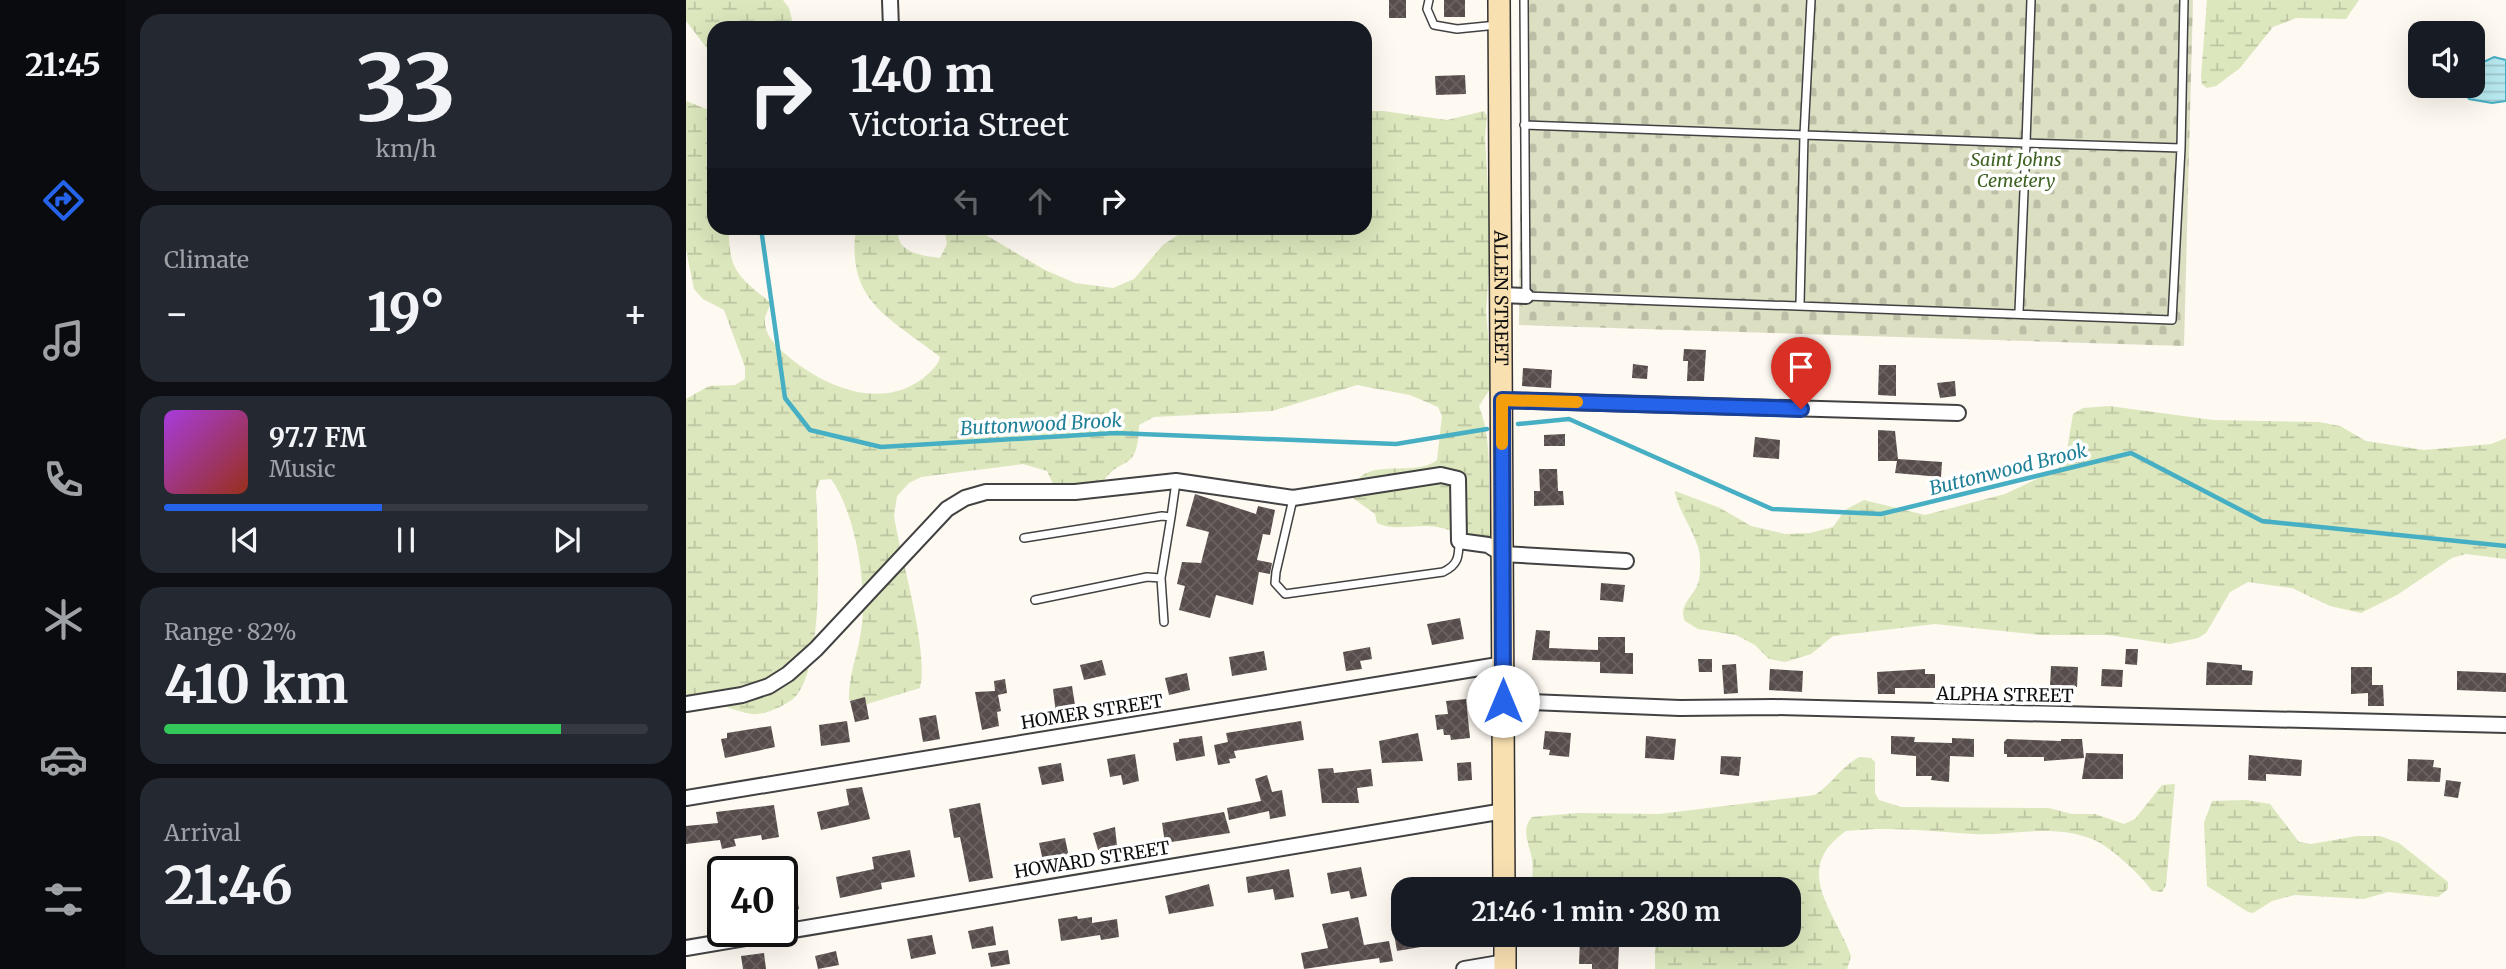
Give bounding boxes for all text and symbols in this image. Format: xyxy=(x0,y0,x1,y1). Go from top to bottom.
map controls xyxy=(2408,21,2485,98)
button: sound xyxy=(2408,21,2485,98)
text: 33 xyxy=(356,31,456,146)
text: 140 m xyxy=(850,44,994,105)
text: 21:45 xyxy=(25,45,101,85)
icon: right xyxy=(735,49,826,140)
text: Victoria Street xyxy=(850,105,1069,145)
text: km/h xyxy=(376,134,436,163)
park label: Saint Johns Cemetery xyxy=(1970,148,2062,192)
icon: directions xyxy=(39,176,88,225)
icon: left xyxy=(948,182,986,220)
icon: ahead xyxy=(1021,182,1059,220)
icon: right xyxy=(1094,182,1132,220)
street label: ALLEN STREET xyxy=(1489,229,1513,366)
text: Climate xyxy=(164,245,249,274)
text: 19° xyxy=(367,280,445,345)
text: − xyxy=(164,290,189,337)
text: + xyxy=(623,290,648,337)
icon: music xyxy=(39,316,88,365)
pin xyxy=(1771,337,1831,409)
icon: arrive xyxy=(1782,348,1820,386)
water label: Buttonwood Brook xyxy=(960,408,1123,440)
text: 97.7 FM xyxy=(269,421,367,454)
water label: Buttonwood Brook xyxy=(1927,438,2090,500)
text: Music xyxy=(269,454,336,483)
icon: phone xyxy=(39,455,88,504)
icon: previous xyxy=(226,521,264,559)
icon: pause xyxy=(387,521,425,559)
icon: next xyxy=(548,521,586,559)
icon: climate xyxy=(39,595,88,644)
text: Range · 82% xyxy=(164,617,297,646)
text: 410 km xyxy=(164,652,348,717)
position arrow xyxy=(1466,664,1540,738)
street label: ALPHA STREET xyxy=(1935,682,2074,707)
street label: HOMER STREET xyxy=(1019,689,1165,734)
icon: car xyxy=(39,735,88,784)
text: Arrival xyxy=(164,818,241,847)
street label: HOWARD STREET xyxy=(1012,836,1172,883)
text: 21:46 xyxy=(164,853,293,918)
speed limit sign: 40 xyxy=(707,856,798,947)
icon: filters xyxy=(39,875,88,924)
text: 21:46 · 1 min · 280 m xyxy=(1471,895,1721,928)

